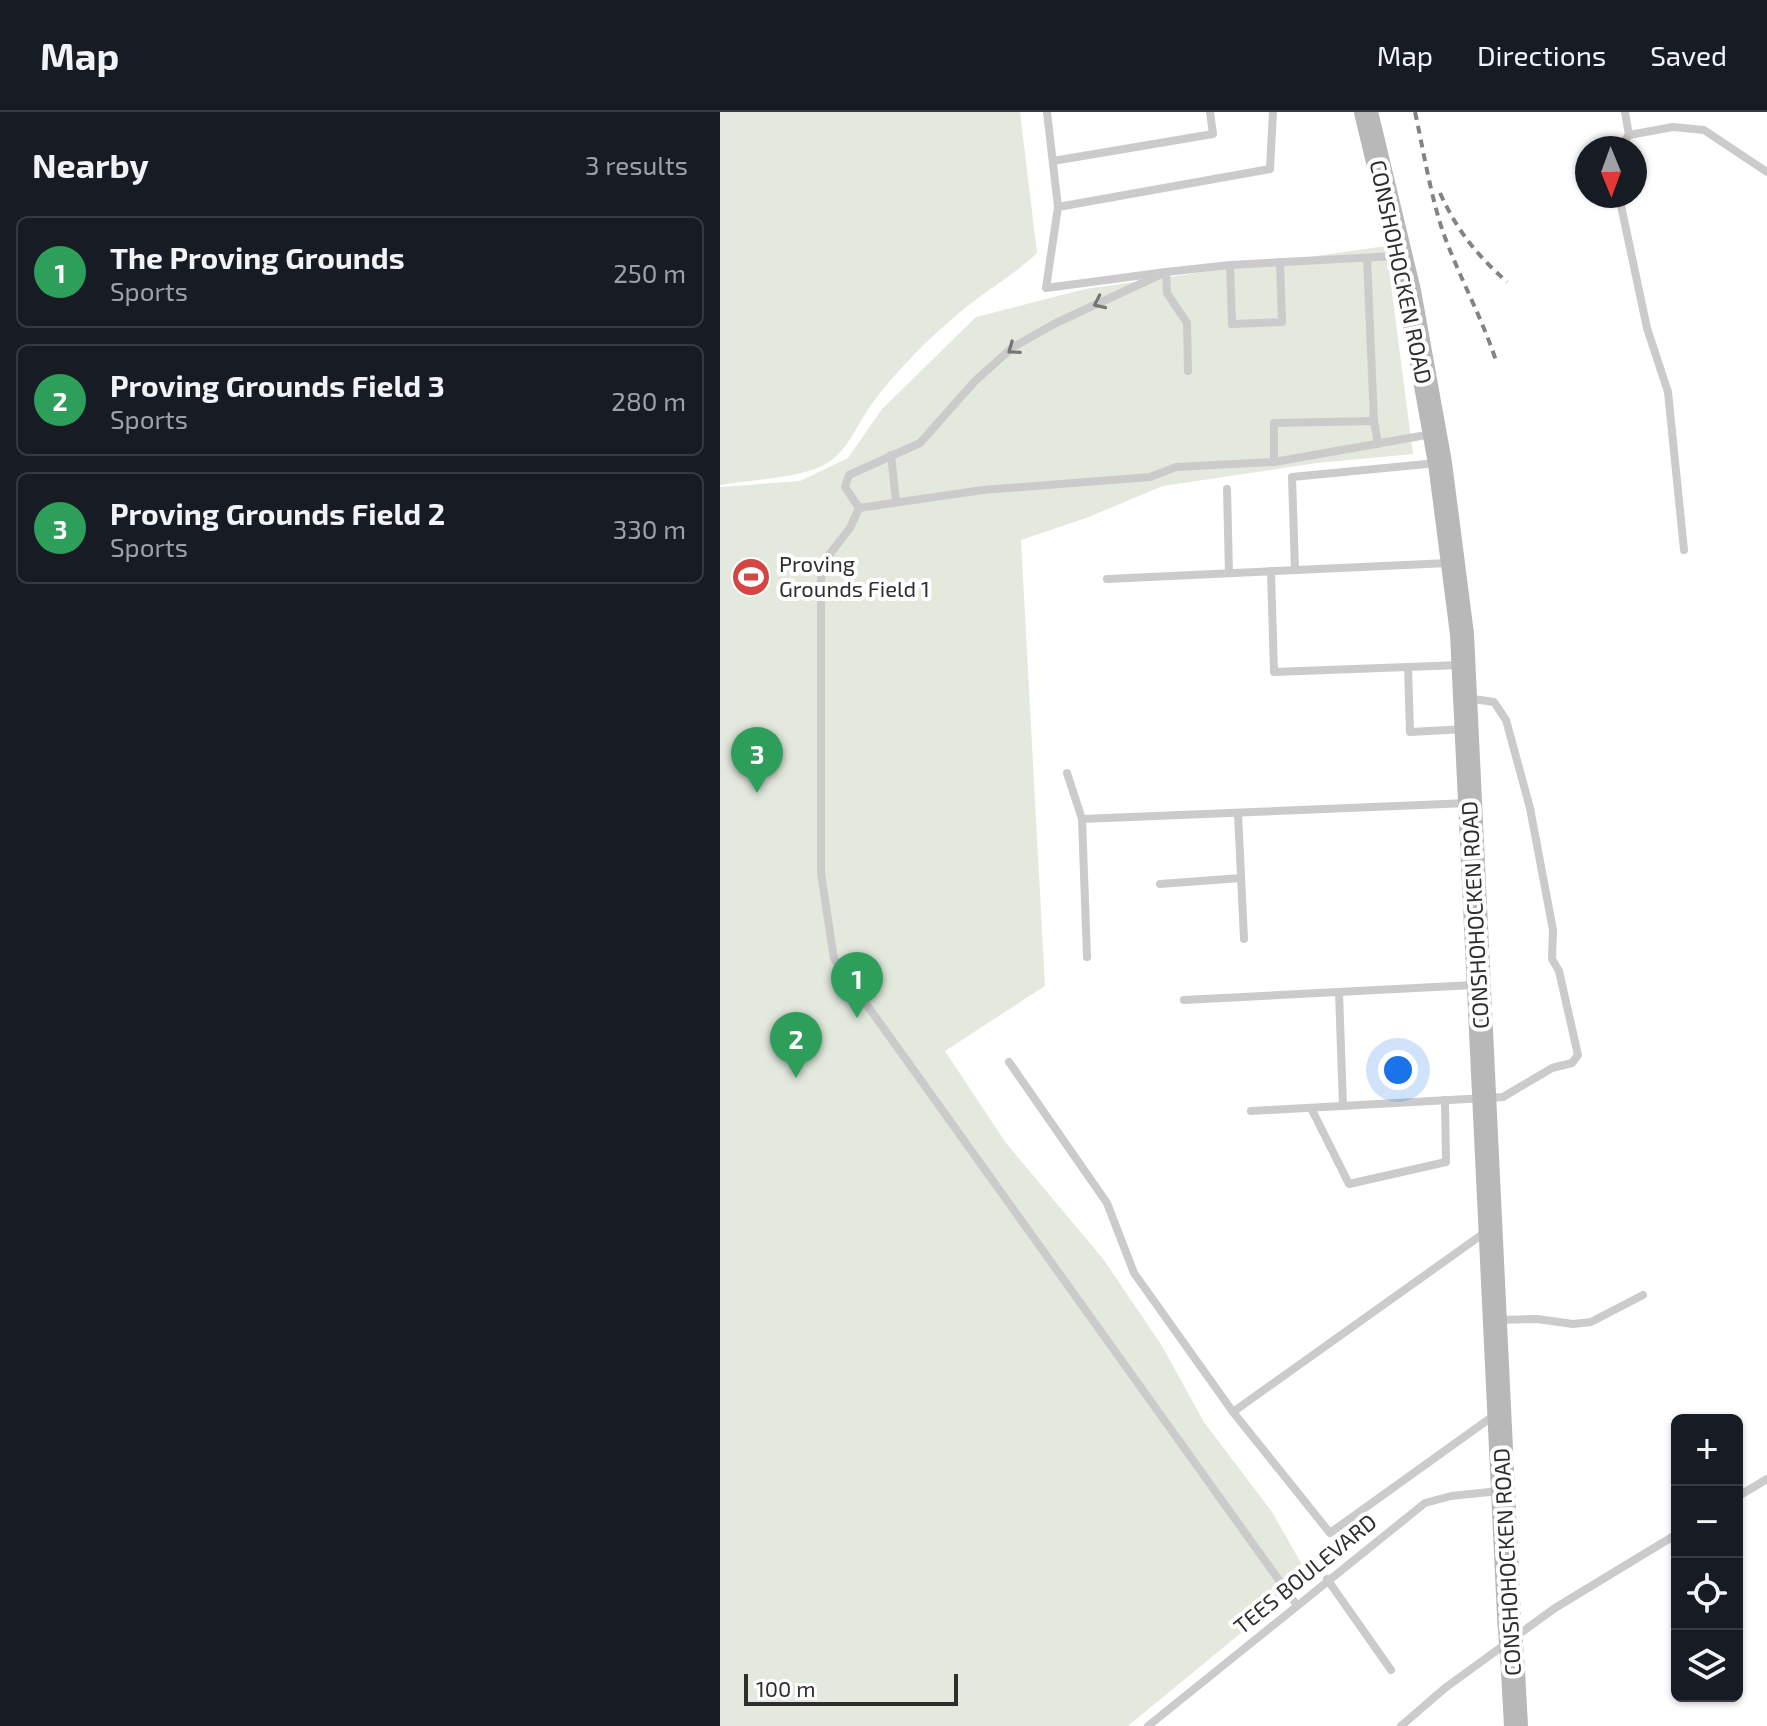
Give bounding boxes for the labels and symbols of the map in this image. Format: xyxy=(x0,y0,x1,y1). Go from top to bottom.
north arrow xyxy=(1575,136,1647,208)
street label: CONSHOHOCKEN ROAD xyxy=(1366,157,1438,386)
one-way arrow xyxy=(1093,293,1107,309)
one-way arrow xyxy=(1008,339,1022,354)
place label: Proving Grounds Field 1 xyxy=(779,550,930,601)
sports icon: Proving Grounds Field 1 xyxy=(730,556,772,598)
pin: 3 xyxy=(731,727,783,793)
street label: CONSHOHOCKEN ROAD xyxy=(1455,800,1493,1030)
pin: 1 xyxy=(831,952,883,1018)
pin: 2 xyxy=(770,1012,822,1078)
your location xyxy=(1378,1050,1418,1090)
street label: CONSHOHOCKEN ROAD xyxy=(1487,1447,1525,1677)
street label: TEES BOULEVARD xyxy=(1228,1508,1381,1639)
scale bar xyxy=(744,1670,958,1706)

